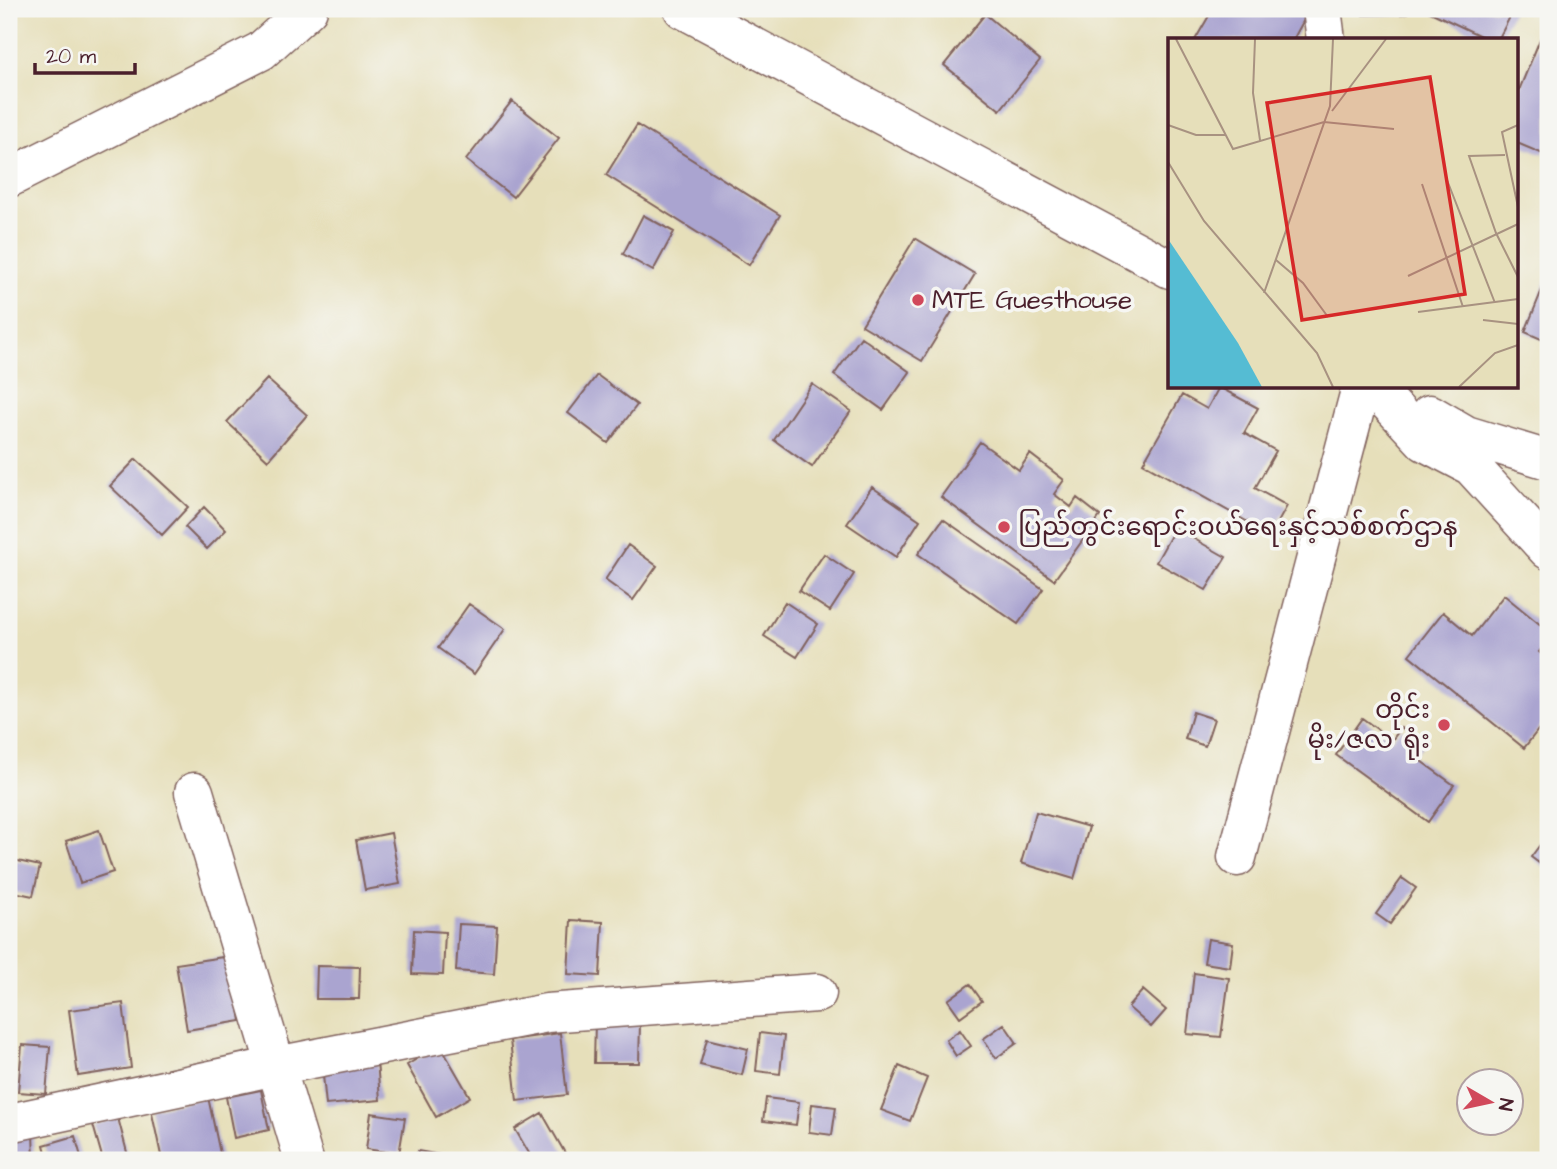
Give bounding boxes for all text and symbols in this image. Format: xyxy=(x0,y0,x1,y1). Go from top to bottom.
scale bar xyxy=(35,32,135,76)
inset map xyxy=(1168,38,1518,388)
text: 20 m xyxy=(46,42,97,71)
place label: MTE Guesthouse xyxy=(932,282,1132,318)
marker: MTE Guesthouse xyxy=(910,292,926,308)
place label: ပြည်တွင်းရောင်းဝယ်ရေးနှင့်သစ်စက်ဌာန xyxy=(1018,509,1458,547)
marker: ပြည်တွင်းရောင်းဝယ်ရေးနှင့်သစ်စက်ဌာန xyxy=(996,519,1012,535)
place label: တိုင်း မိုး/ဇလ ရုံး xyxy=(1307,692,1430,760)
marker: တိုင်း မိုး/ဇလ ရုံး xyxy=(1436,717,1452,733)
north arrow xyxy=(1456,1068,1526,1138)
text: N xyxy=(1491,1096,1520,1113)

